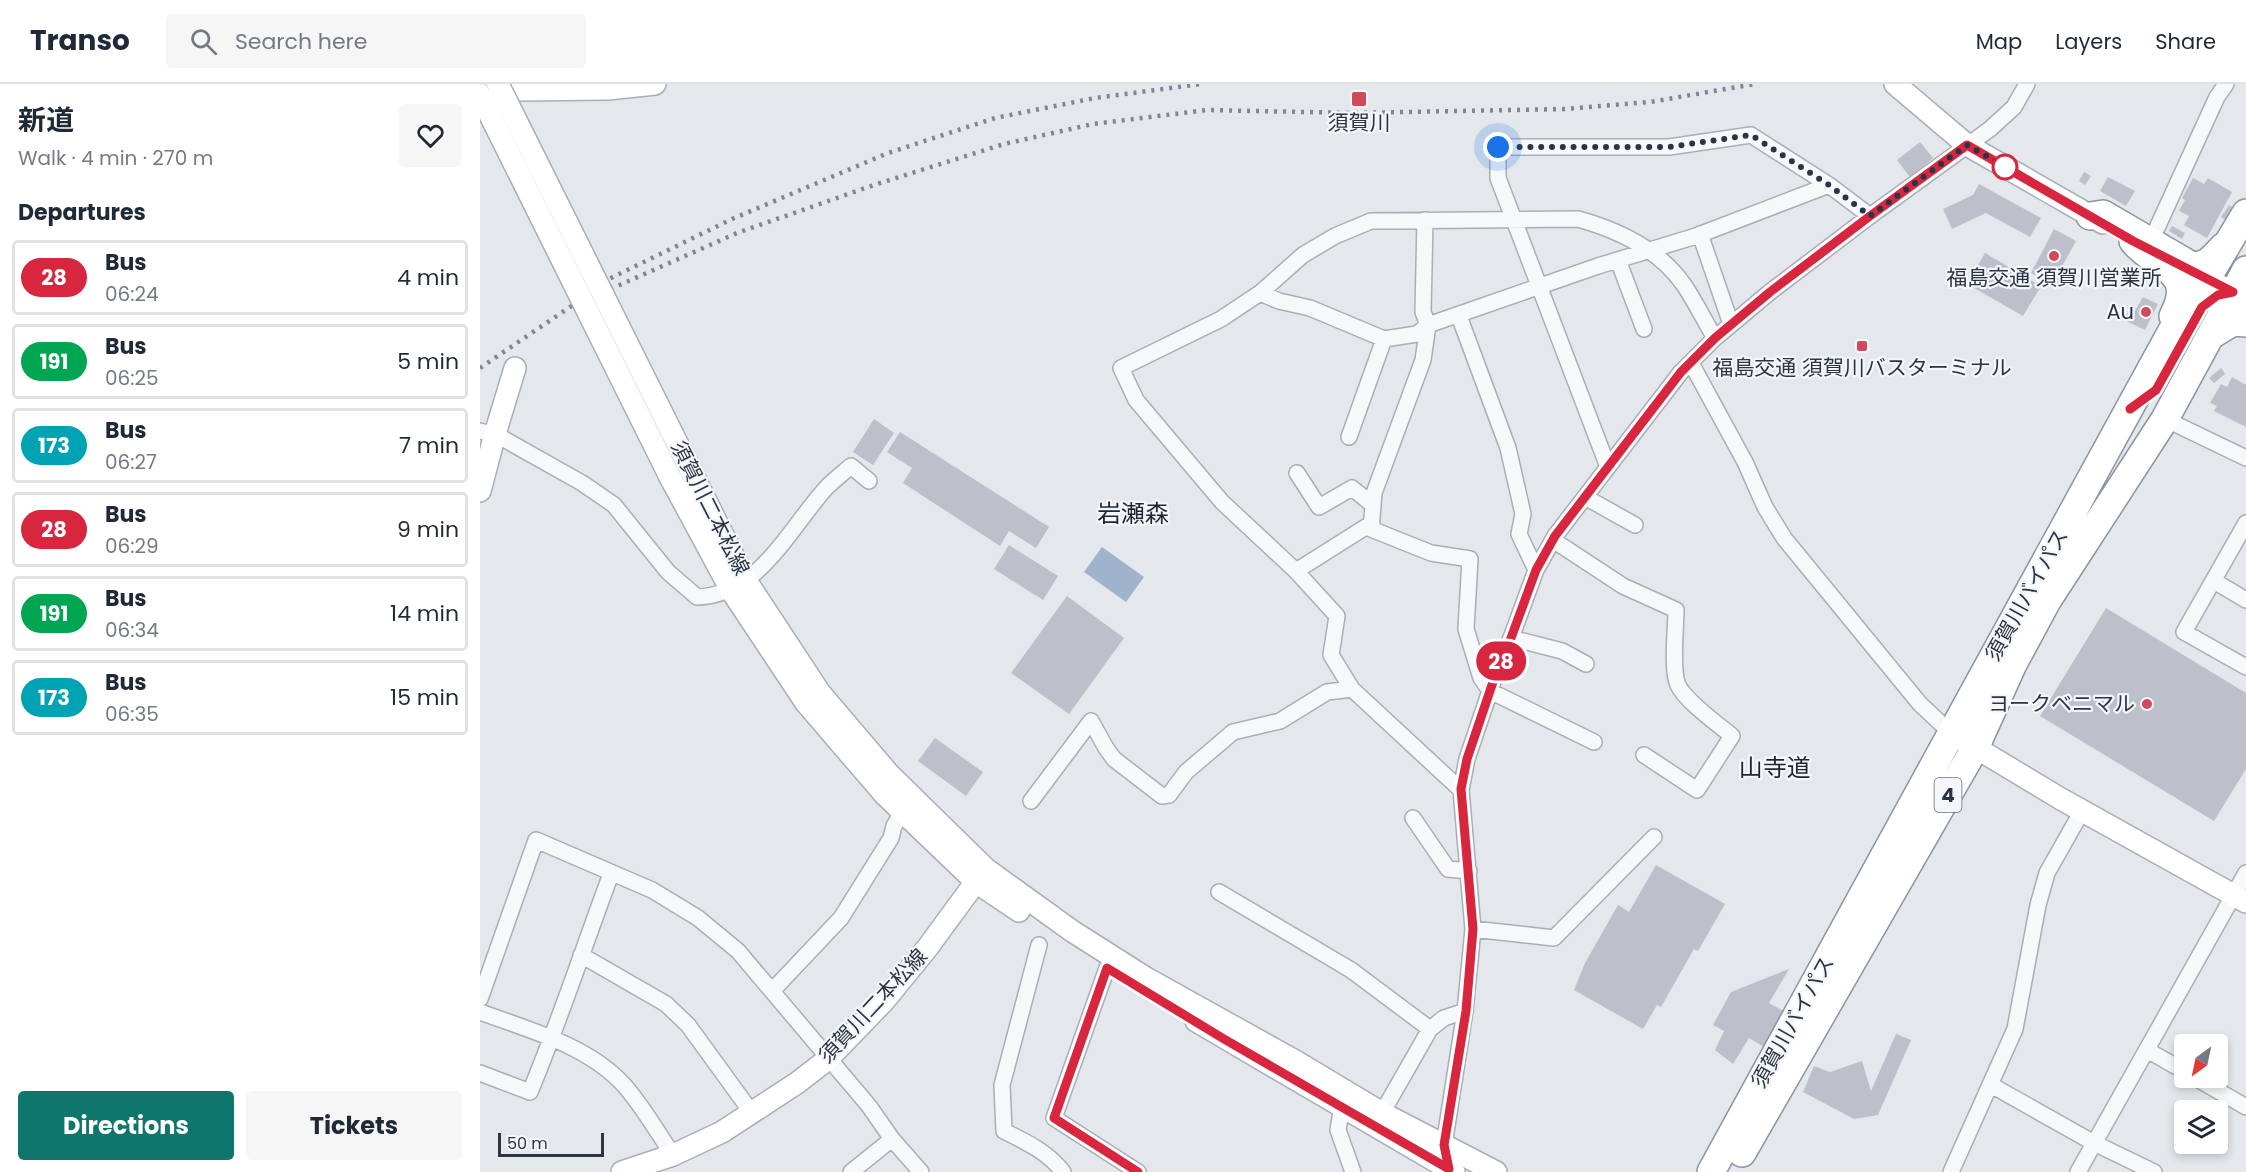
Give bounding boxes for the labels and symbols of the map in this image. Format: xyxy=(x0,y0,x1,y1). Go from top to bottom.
marker: 須賀川 xyxy=(1350,90,1368,108)
place label: 須賀川 xyxy=(1328,108,1391,137)
your location xyxy=(1483,132,1513,162)
unlabelled marker xyxy=(1992,154,2018,180)
marker: 福島交通 須賀川営業所 xyxy=(2047,249,2061,263)
place label: 福島交通 須賀川営業所 xyxy=(1946,263,2162,292)
place label: Au xyxy=(2106,297,2134,326)
marker: Au xyxy=(2139,305,2153,319)
marker: 福島交通 須賀川バスターミナル xyxy=(1855,339,1869,353)
place label: 福島交通 須賀川バスターミナル xyxy=(1712,353,2012,382)
street label: 須賀川二本松線 xyxy=(664,436,757,580)
district label: 岩瀬森 xyxy=(1097,497,1169,530)
street label: 須賀川バイパス xyxy=(1978,524,2075,666)
line badge: 28 xyxy=(1474,642,1528,680)
place label: ヨークベニマル xyxy=(1988,689,2135,718)
marker: ヨークベニマル xyxy=(2140,697,2154,711)
district label: 山寺道 xyxy=(1739,751,1811,784)
road number: 4 xyxy=(1934,778,1962,812)
street label: 須賀川二本松線 xyxy=(812,942,933,1069)
street label: 須賀川バイパス xyxy=(1744,951,1841,1093)
north arrow xyxy=(2174,1034,2228,1088)
scale bar xyxy=(498,1130,604,1158)

